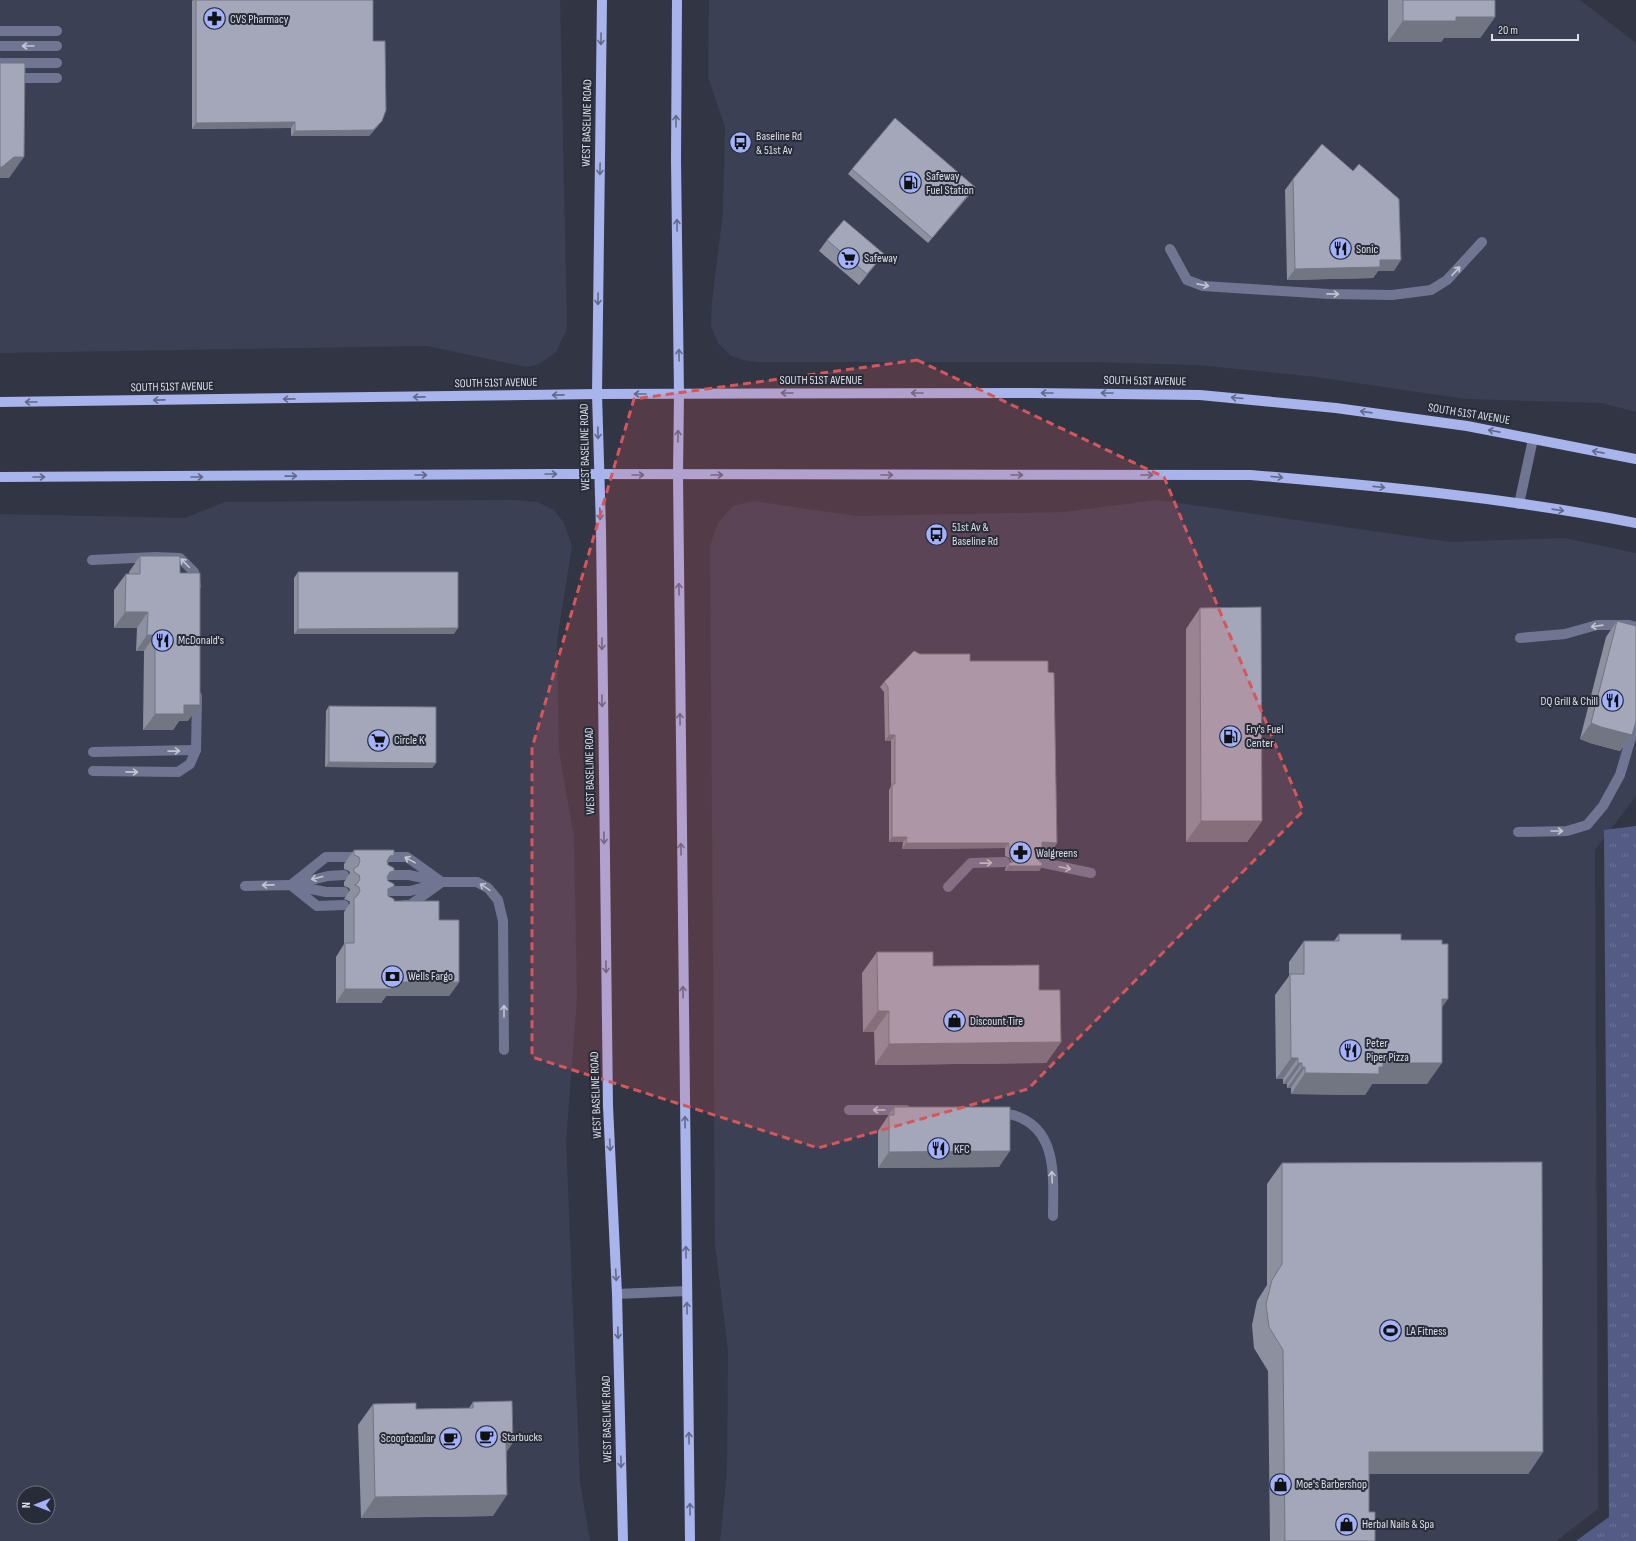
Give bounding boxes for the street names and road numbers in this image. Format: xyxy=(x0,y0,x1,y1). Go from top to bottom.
street label: WEST BASELINE ROAD xyxy=(579,79,595,167)
street label: SOUTH 51ST AVENUE xyxy=(780,373,862,388)
street label: SOUTH 51ST AVENUE xyxy=(1103,373,1187,389)
street label: SOUTH 51ST AVENUE xyxy=(454,375,538,391)
street label: SOUTH 51ST AVENUE xyxy=(130,379,214,395)
street label: SOUTH 51ST AVENUE xyxy=(1427,400,1511,428)
street label: WEST BASELINE ROAD xyxy=(577,403,593,491)
street label: WEST BASELINE ROAD xyxy=(582,727,598,815)
street label: WEST BASELINE ROAD xyxy=(587,1051,605,1139)
street label: WEST BASELINE ROAD xyxy=(599,1375,615,1463)

